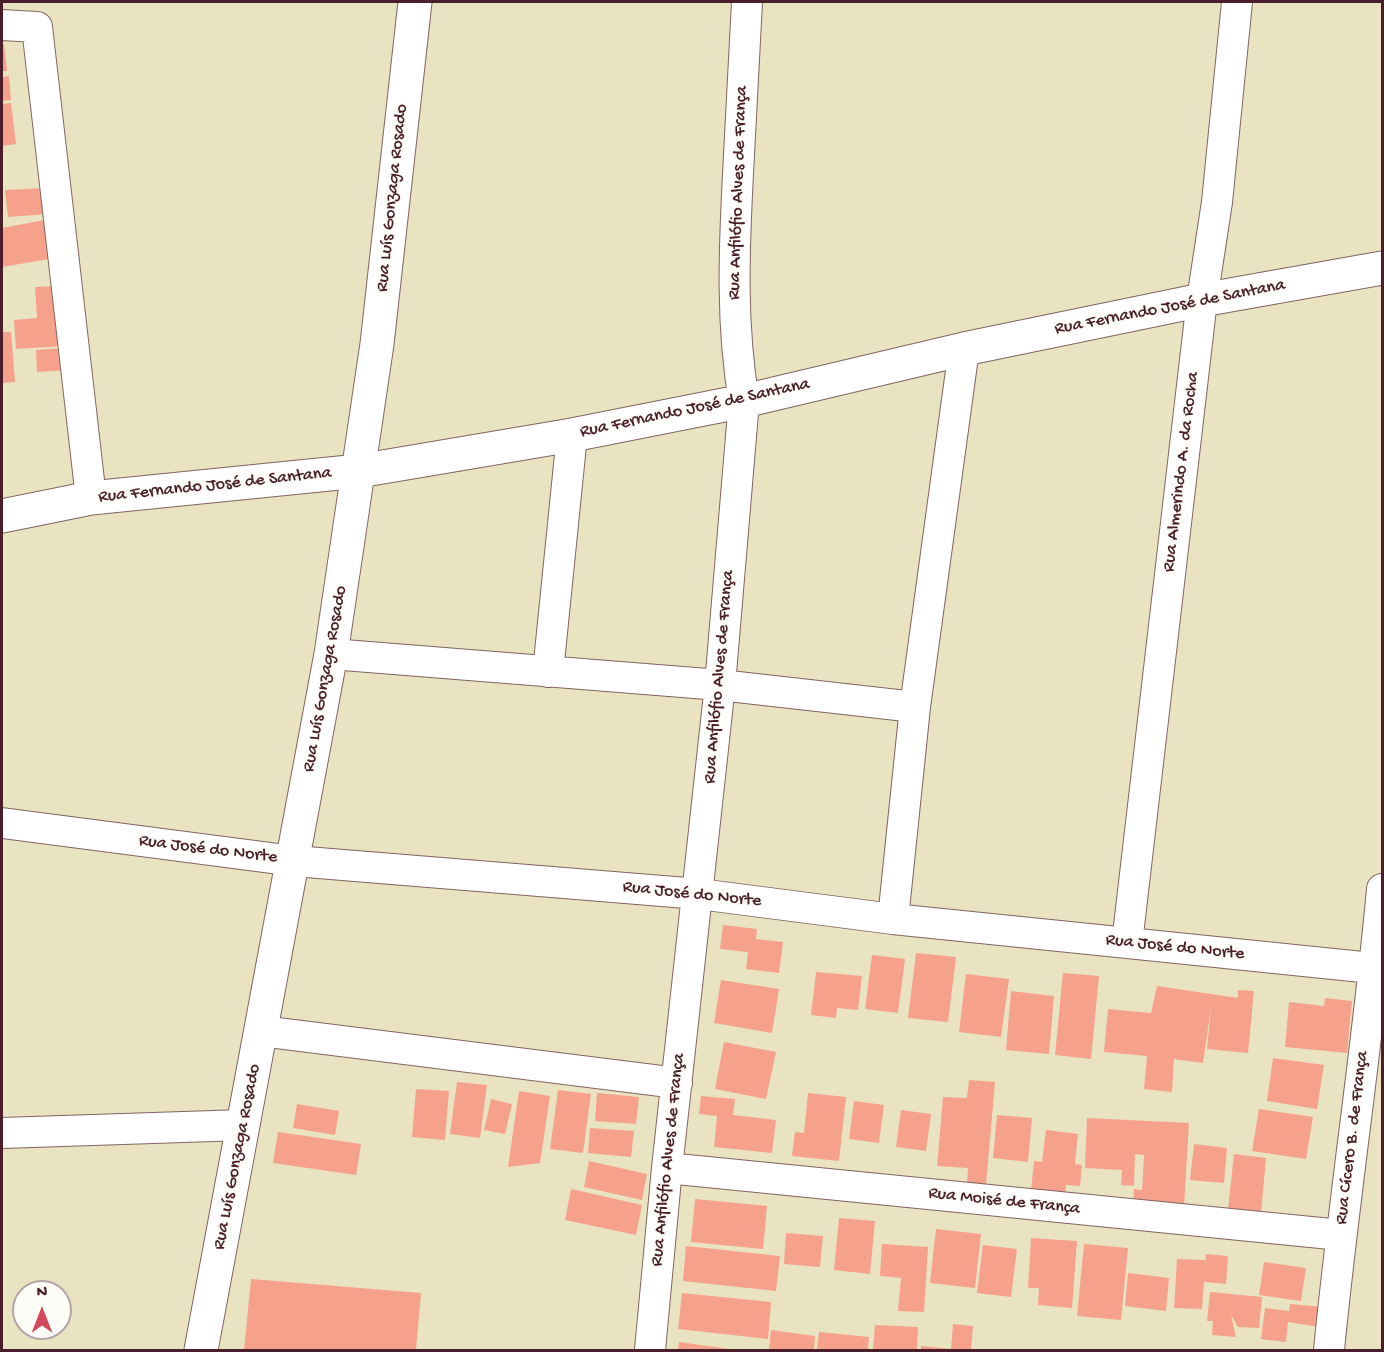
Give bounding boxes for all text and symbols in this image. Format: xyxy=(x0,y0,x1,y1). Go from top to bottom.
street label: Rua Anfilófio Alves de França xyxy=(724,86,754,300)
street label: Rua Luís Gonzaga Rosado xyxy=(372,103,414,293)
street label: Rua Fernando José de Santana xyxy=(1053,275,1287,341)
street label: Rua Almerindo A. da Rocha xyxy=(1159,371,1205,573)
street label: Rua Fernando José de Santana xyxy=(578,374,812,444)
street label: Rua Fernando José de Santana xyxy=(97,463,333,509)
street label: Rua Anfilófio Alves de França xyxy=(700,569,740,785)
street label: Rua Luís Gonzaga Rosado xyxy=(299,584,353,774)
street label: Rua José do Norte xyxy=(137,831,279,869)
street label: Rua José do Norte xyxy=(622,877,762,913)
street label: Rua José do Norte xyxy=(1105,930,1245,966)
street label: Rua Cícero B. de França xyxy=(1332,1050,1374,1226)
street label: Rua Anfilófio Alves de França xyxy=(647,1052,691,1268)
street label: Rua Luís Gonzaga Rosado xyxy=(209,1062,267,1252)
street label: Rua Moisé de França xyxy=(927,1183,1081,1221)
north arrow xyxy=(12,1280,72,1340)
text: N xyxy=(37,1284,47,1303)

